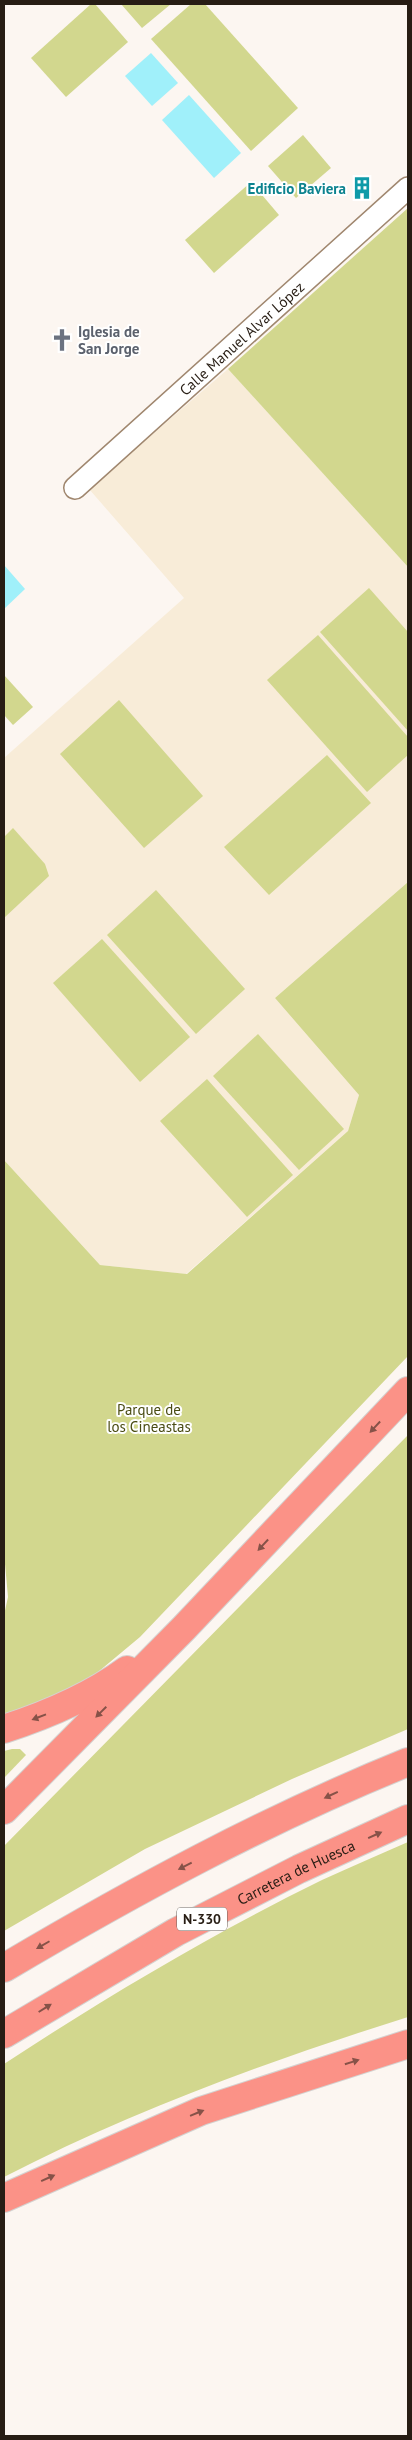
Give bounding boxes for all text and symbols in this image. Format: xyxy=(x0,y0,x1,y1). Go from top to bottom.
building icon: Edificio Baviera xyxy=(349,175,375,201)
place label: Edificio Baviera xyxy=(248,179,346,198)
street label: Calle Manuel Alvar López xyxy=(175,277,308,399)
place label: Iglesia de San Jorge xyxy=(78,322,140,358)
church icon: Iglesia de San Jorge xyxy=(49,327,75,353)
park label: Parque de los Cineastas xyxy=(107,1400,191,1436)
one-way arrow xyxy=(369,1420,381,1432)
one-way arrow xyxy=(257,1538,269,1550)
one-way arrow xyxy=(95,1706,107,1718)
one-way arrow xyxy=(31,1713,46,1721)
one-way arrow xyxy=(324,1792,338,1800)
one-way arrow xyxy=(368,1830,382,1838)
street label: Carretera de Huesca xyxy=(234,1835,358,1909)
one-way arrow xyxy=(178,1862,192,1870)
road number: N-330 xyxy=(177,1908,227,1930)
one-way arrow xyxy=(36,1940,49,1949)
one-way arrow xyxy=(39,2004,52,2013)
one-way arrow xyxy=(344,2058,359,2066)
one-way arrow xyxy=(190,2109,205,2117)
one-way arrow xyxy=(41,2174,55,2182)

